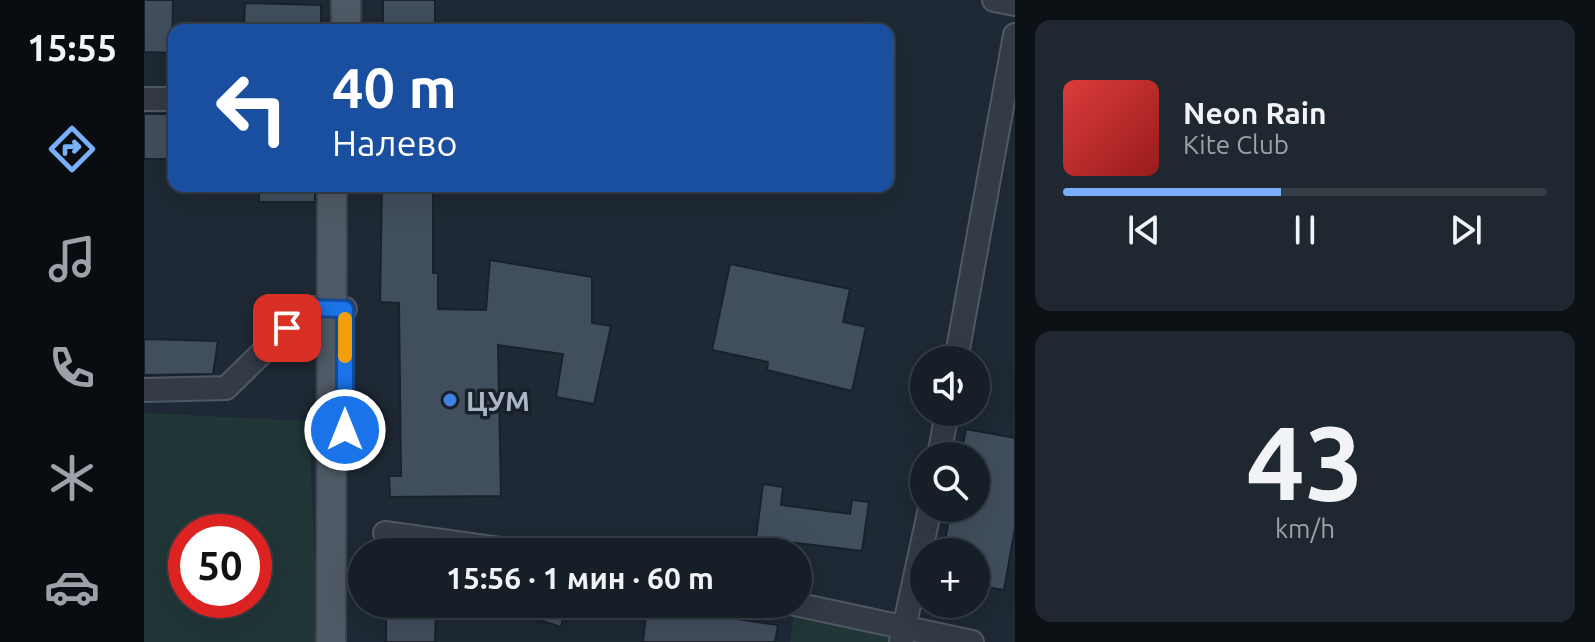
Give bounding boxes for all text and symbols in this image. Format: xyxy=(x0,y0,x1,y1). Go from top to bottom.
text: 15:55 xyxy=(27,27,117,68)
icon: left xyxy=(200,56,304,160)
text: 40 m xyxy=(332,56,457,119)
text: Neon Rain xyxy=(1183,96,1327,130)
icon: directions xyxy=(44,121,100,177)
text: Налево xyxy=(332,122,457,163)
text: Kite Club xyxy=(1183,130,1289,159)
icon: previous xyxy=(1122,208,1166,252)
icon: pause xyxy=(1283,208,1327,252)
icon: next xyxy=(1444,208,1488,252)
icon: music xyxy=(44,231,100,287)
pin xyxy=(253,294,321,362)
icon: arrive xyxy=(265,306,309,350)
icon: phone xyxy=(44,340,100,396)
map controls xyxy=(910,346,990,618)
button: sound xyxy=(910,346,990,426)
place label: ЦУМ xyxy=(466,385,530,416)
position arrow xyxy=(303,388,387,472)
marker: ЦУМ xyxy=(441,391,459,409)
text: 43 xyxy=(1246,403,1364,520)
button: search xyxy=(910,442,990,522)
icon: climate xyxy=(44,450,100,506)
speed limit sign: 50 xyxy=(168,514,272,618)
text: km/h xyxy=(1275,514,1335,543)
button: + xyxy=(910,538,990,618)
icon: car xyxy=(44,559,100,615)
text: 15:56 · 1 мин · 60 m xyxy=(446,561,714,595)

